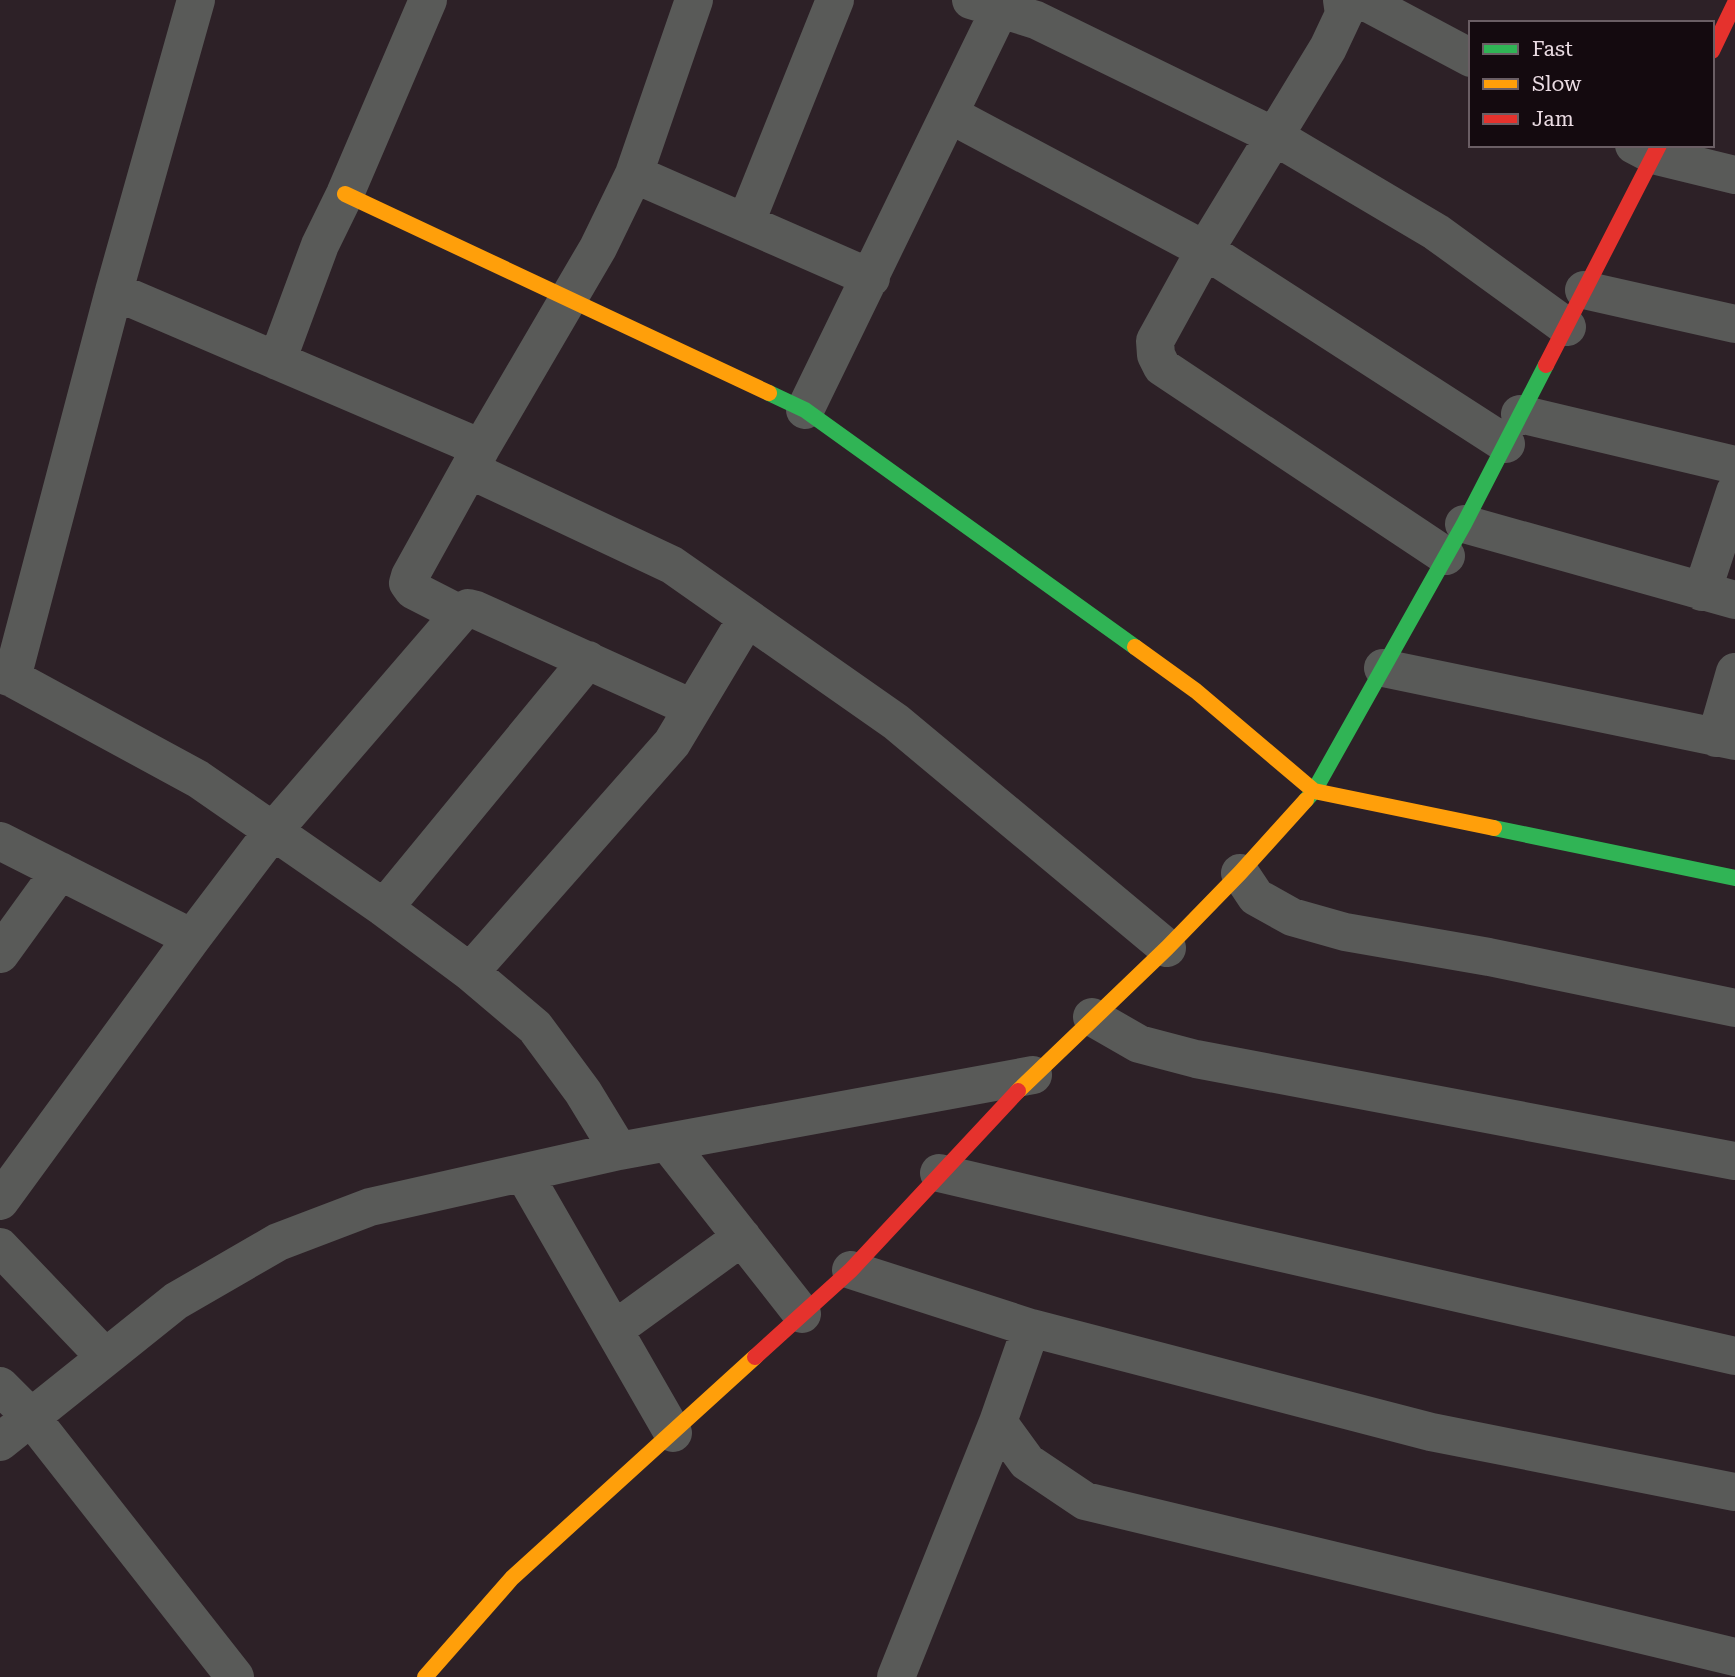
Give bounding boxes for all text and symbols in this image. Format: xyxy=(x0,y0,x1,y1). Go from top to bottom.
legend xyxy=(1469,21,1714,147)
text: Fast xyxy=(1532,37,1573,61)
text: Slow xyxy=(1532,72,1582,96)
text: Jam xyxy=(1532,107,1574,131)

